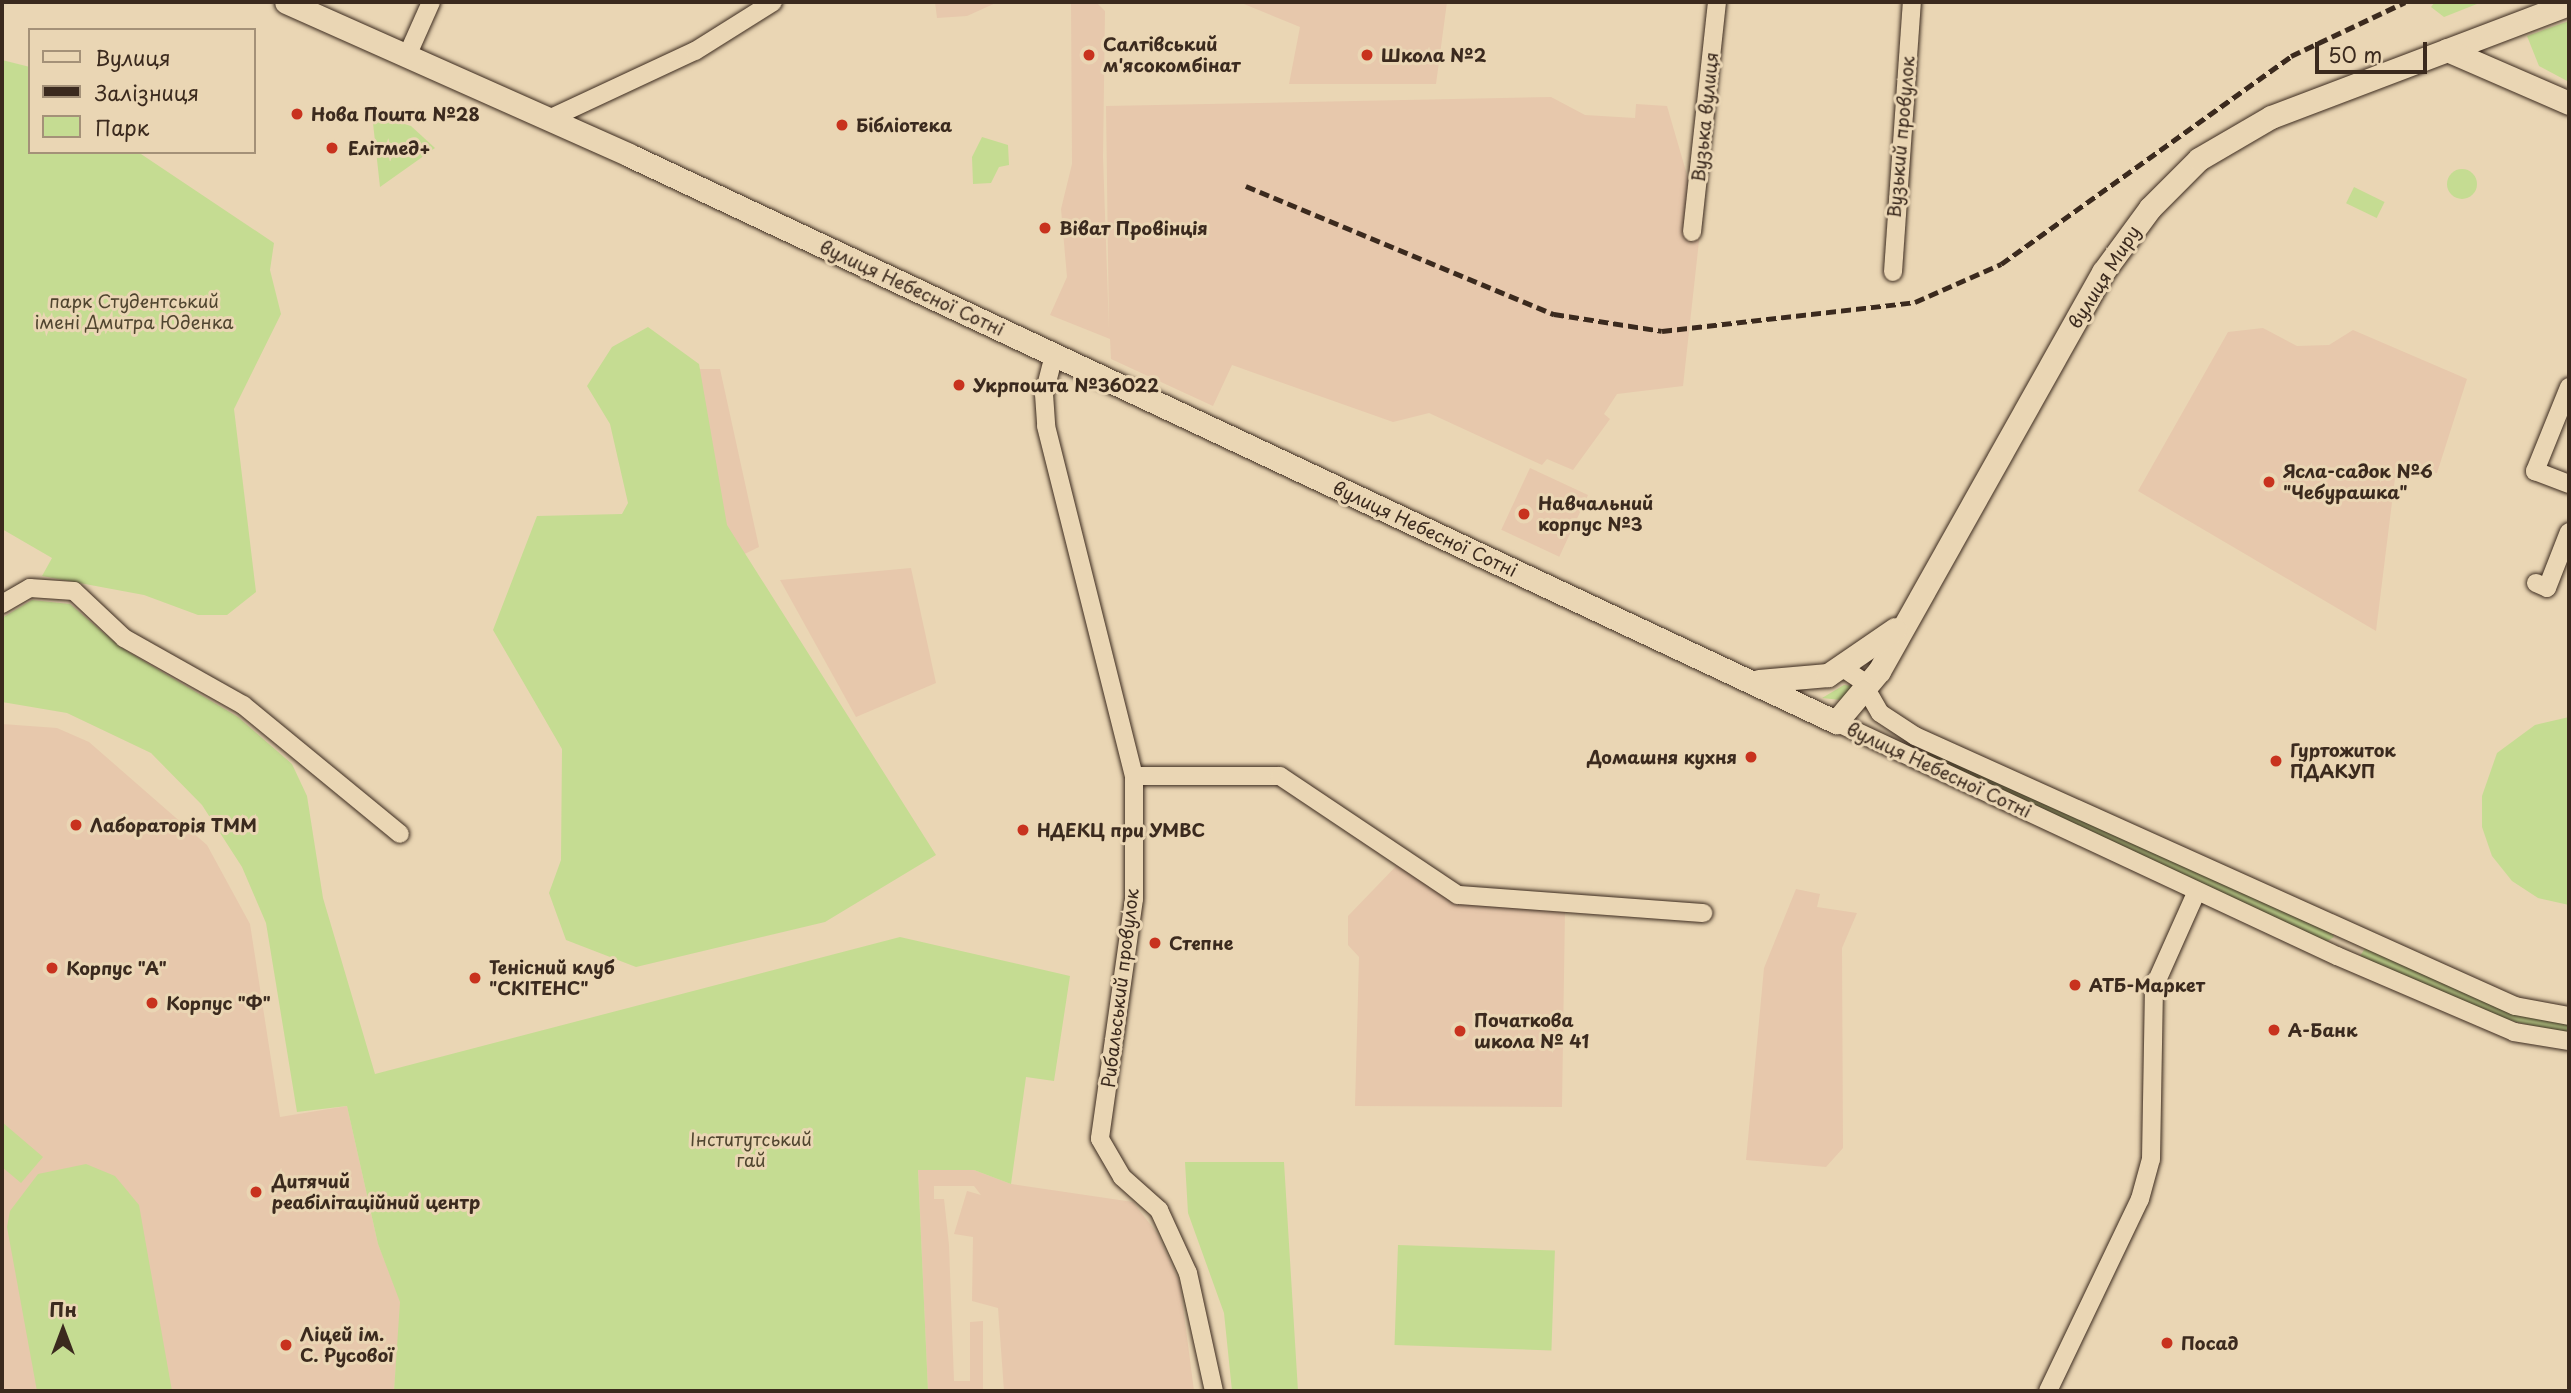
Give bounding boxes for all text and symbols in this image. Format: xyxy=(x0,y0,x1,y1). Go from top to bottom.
legend xyxy=(28,28,256,154)
scale bar xyxy=(2319,28,2431,72)
place label: Салтівський м'ясокомбінат xyxy=(1103,34,1240,76)
text: 50 m xyxy=(2328,38,2382,70)
text: Вулиця xyxy=(95,41,171,73)
place label: Школа №2 xyxy=(1381,44,1487,66)
marker: Салтівський м'ясокомбінат xyxy=(1081,47,1097,63)
marker: Школа №2 xyxy=(1359,47,1375,63)
street label: Вузька вулиця xyxy=(1687,51,1723,183)
street label: Вузький провулок xyxy=(1883,55,1919,219)
text: Залізниця xyxy=(95,76,199,108)
place label: Нова Пошта №28 xyxy=(311,103,481,125)
marker: Нова Пошта №28 xyxy=(289,106,305,122)
text: Парк xyxy=(95,111,149,143)
place label: Бібліотека xyxy=(856,114,952,136)
marker: Бібліотека xyxy=(834,117,850,133)
place label: Елітмед+ xyxy=(348,137,431,159)
marker: Елітмед+ xyxy=(322,138,342,158)
place label: Віват Провінція xyxy=(1059,217,1207,239)
marker: Віват Провінція xyxy=(1037,220,1053,236)
street label: вулиця Миру xyxy=(2064,221,2144,333)
street label: вулиця Небесної Сотні xyxy=(816,236,1008,340)
park label: парк Студентський імені Дмитра Юденка xyxy=(34,291,234,334)
place label: Укрпошта №36022 xyxy=(973,374,1159,396)
marker: Укрпошта №36022 xyxy=(951,377,967,393)
place label: Ясла-садок №6 "Чебурашка" xyxy=(2283,461,2433,504)
marker: Ясла-садок №6 "Чебурашка" xyxy=(2261,474,2277,490)
street label: вулиця Небесної Сотні xyxy=(1329,477,1521,581)
place label: Навчальний корпус №3 xyxy=(1538,493,1653,536)
marker: Навчальний корпус №3 xyxy=(1516,506,1532,522)
street label: вулиця Небесної Сотні xyxy=(1843,718,2035,822)
place label: Гуртожиток ПДАКУП xyxy=(2290,740,2396,782)
place label: Домашня кухня xyxy=(1587,746,1737,768)
marker: Домашня кухня xyxy=(1743,749,1759,765)
marker: Гуртожиток ПДАКУП xyxy=(2268,753,2284,769)
place label: Лабораторія ТММ xyxy=(90,814,258,836)
marker: Лабораторія ТММ xyxy=(68,817,84,833)
place label: НДЕКЦ при УМВС xyxy=(1037,819,1206,841)
marker: НДЕКЦ при УМВС xyxy=(1015,822,1031,838)
street label: Рибальський провулок xyxy=(1097,887,1143,1089)
place label: Степне xyxy=(1169,932,1233,954)
marker: Степне xyxy=(1147,935,1163,951)
place label: Корпус "А" xyxy=(66,957,168,979)
place label: Тенісний клуб "СКІТЕНС" xyxy=(489,957,616,1000)
marker: Корпус "А" xyxy=(44,960,60,976)
marker: Тенісний клуб "СКІТЕНС" xyxy=(467,970,483,986)
place label: АТБ-Маркет xyxy=(2089,974,2205,996)
marker: АТБ-Маркет xyxy=(2067,977,2083,993)
place label: Корпус "Ф" xyxy=(166,992,272,1014)
marker: Корпус "Ф" xyxy=(144,995,160,1011)
place label: Початкова школа № 41 xyxy=(1474,1010,1590,1052)
place label: А-Банк xyxy=(2288,1019,2357,1041)
marker: А-Банк xyxy=(2266,1022,2282,1038)
marker: Початкова школа № 41 xyxy=(1452,1023,1468,1039)
park label: Інститутський гай xyxy=(690,1129,812,1172)
place label: Дитячий реабілітаційний центр xyxy=(272,1171,481,1214)
marker: Дитячий реабілітаційний центр xyxy=(246,1182,266,1202)
north arrow xyxy=(28,1295,98,1365)
text: Пн xyxy=(49,1295,77,1323)
place label: Ліцей ім. С. Русової xyxy=(300,1324,394,1366)
place label: Посад xyxy=(2181,1332,2238,1354)
marker: Посад xyxy=(2159,1335,2175,1351)
marker: Ліцей ім. С. Русової xyxy=(278,1337,294,1353)

